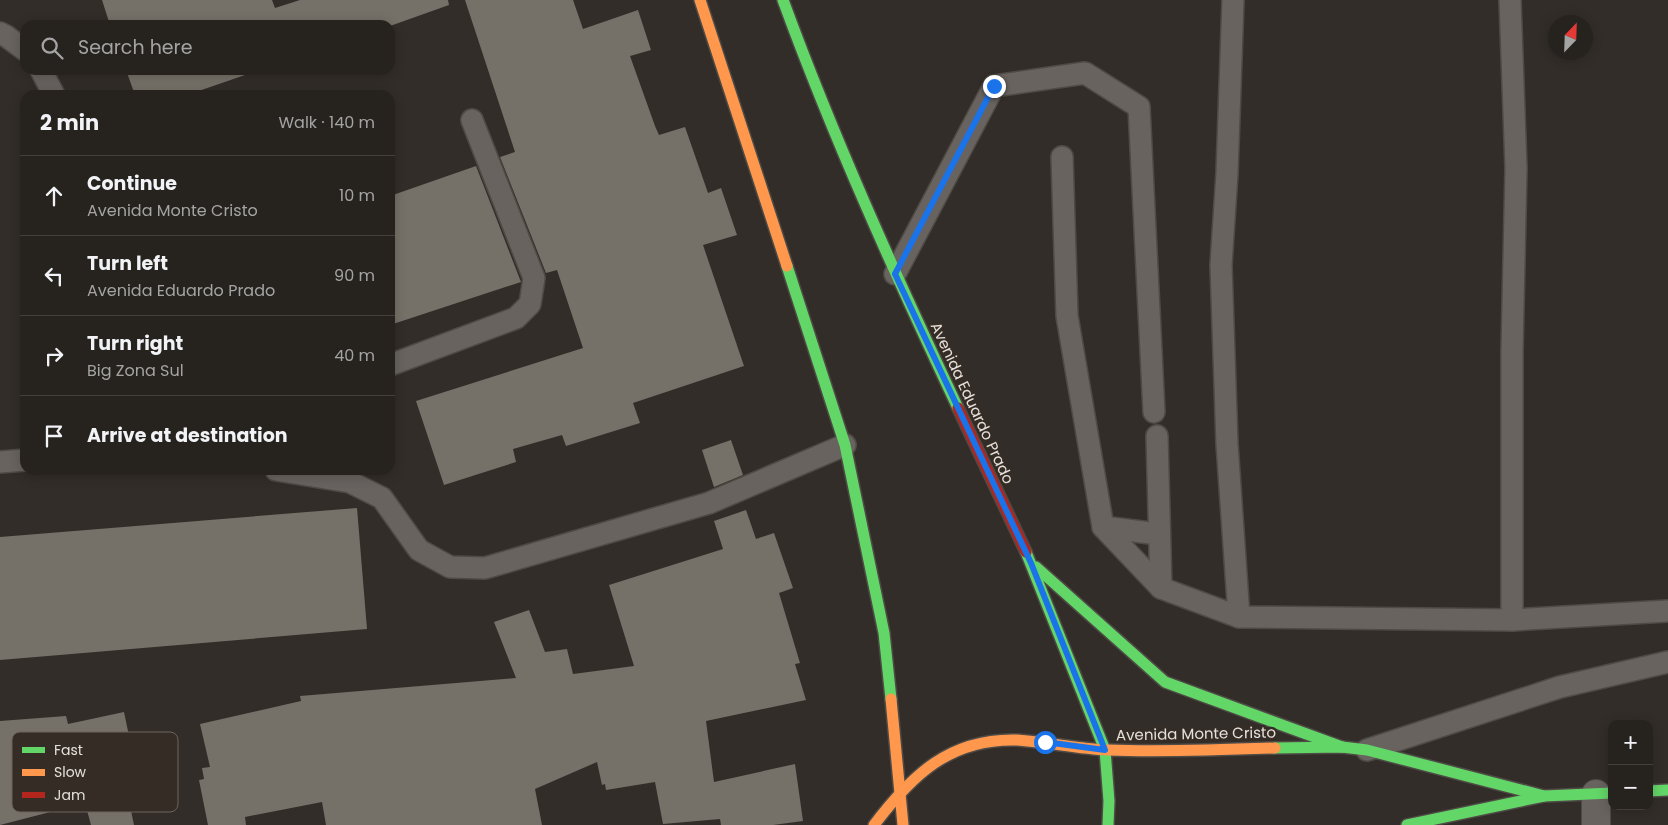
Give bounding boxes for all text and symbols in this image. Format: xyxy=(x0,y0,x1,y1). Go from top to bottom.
north arrow xyxy=(1548,15,1593,60)
search box xyxy=(20,20,395,75)
icon: search xyxy=(38,34,66,62)
text: Search here xyxy=(78,34,192,61)
route end xyxy=(983,75,1006,98)
text: 2 min xyxy=(40,108,99,137)
text: Walk · 140 m xyxy=(278,111,375,134)
text: Continue xyxy=(87,170,177,197)
icon: ahead xyxy=(40,182,68,210)
text: 10 m xyxy=(339,184,375,207)
text: Avenida Monte Cristo xyxy=(87,199,258,222)
text: Turn left xyxy=(87,250,168,277)
icon: left xyxy=(40,262,68,290)
text: 90 m xyxy=(334,264,375,287)
text: Avenida Eduardo Prado xyxy=(87,279,275,302)
street label: Avenida Eduardo Prado xyxy=(926,318,1019,487)
text: Turn right xyxy=(87,330,183,357)
icon: right xyxy=(40,342,68,370)
text: 40 m xyxy=(334,344,375,367)
text: Big Zona Sul xyxy=(87,359,184,382)
icon: arrive xyxy=(40,422,68,450)
text: Arrive at destination xyxy=(87,422,288,449)
map controls xyxy=(1608,720,1653,810)
button: + xyxy=(1608,720,1653,765)
street label: Avenida Monte Cristo xyxy=(1116,722,1276,745)
route start xyxy=(1034,731,1057,754)
legend xyxy=(12,732,178,812)
text: Fast xyxy=(54,740,83,760)
text: Slow xyxy=(54,762,87,782)
button: − xyxy=(1608,765,1653,810)
text: Jam xyxy=(54,785,85,805)

